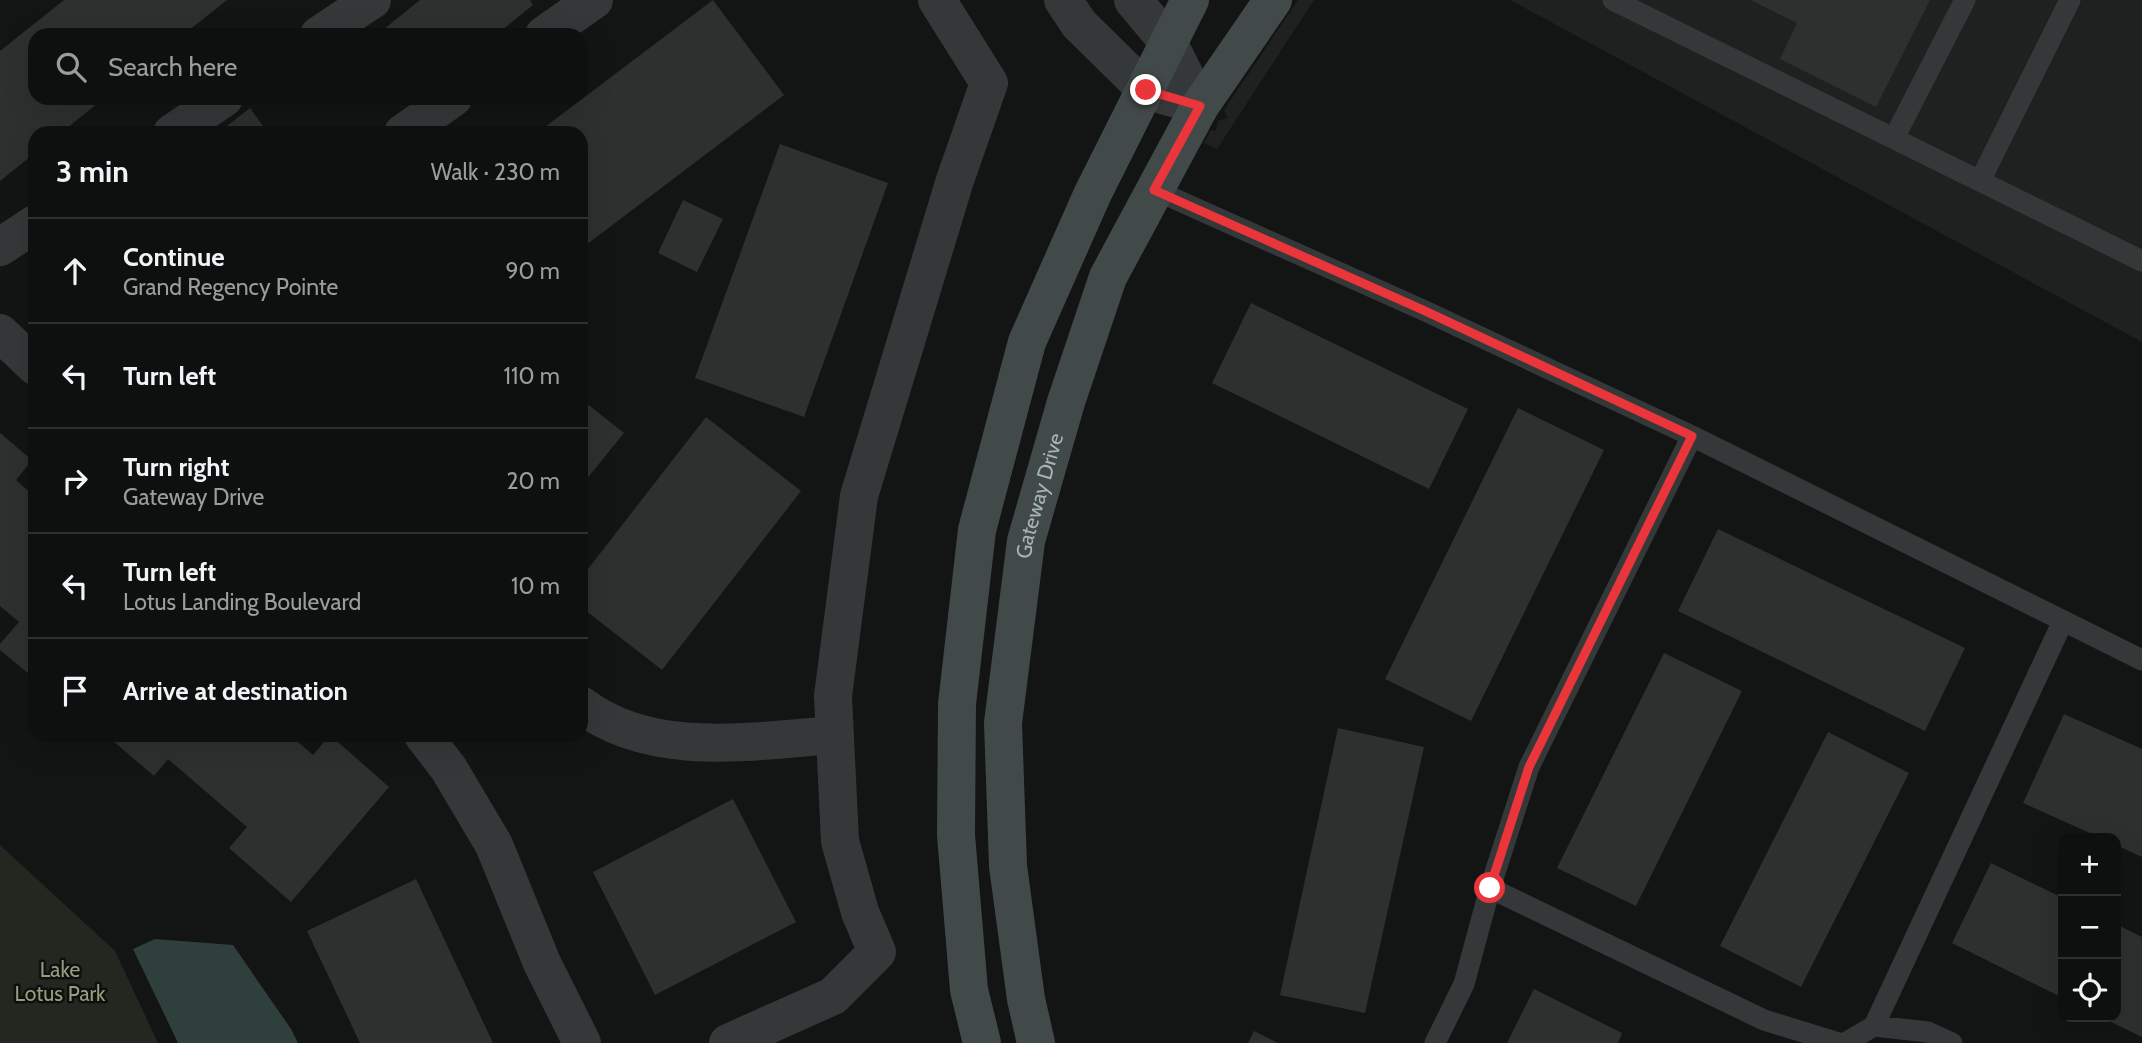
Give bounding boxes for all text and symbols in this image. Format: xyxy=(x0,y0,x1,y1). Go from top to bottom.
search box xyxy=(28,28,588,105)
icon: search xyxy=(52,48,90,86)
text: Search here xyxy=(108,51,237,83)
route end xyxy=(1130,74,1161,105)
text: 3 min xyxy=(56,153,129,190)
text: Walk · 230 m xyxy=(431,158,560,186)
text: Continue xyxy=(123,241,225,273)
icon: ahead xyxy=(56,252,94,290)
text: 90 m xyxy=(506,257,560,285)
text: Grand Regency Pointe xyxy=(123,273,338,301)
icon: left xyxy=(56,357,94,395)
text: Turn left xyxy=(123,360,216,392)
text: 110 m xyxy=(504,362,560,390)
street label: Gateway Drive xyxy=(1011,430,1068,560)
text: Turn right xyxy=(123,451,229,483)
icon: right xyxy=(56,462,94,500)
text: 20 m xyxy=(507,467,560,495)
text: Gateway Drive xyxy=(123,483,264,511)
text: Turn left xyxy=(123,556,216,588)
icon: left xyxy=(56,567,94,605)
text: 10 m xyxy=(511,572,560,600)
text: Lotus Landing Boulevard xyxy=(123,588,361,616)
icon: arrive xyxy=(56,672,94,710)
text: Arrive at destination xyxy=(123,675,348,707)
map controls xyxy=(2058,833,2121,1022)
button: + xyxy=(2058,833,2121,896)
route start xyxy=(1474,872,1505,903)
button: − xyxy=(2058,896,2121,959)
park label: Lake Lotus Park xyxy=(14,957,106,1006)
button: locate xyxy=(2058,959,2121,1022)

